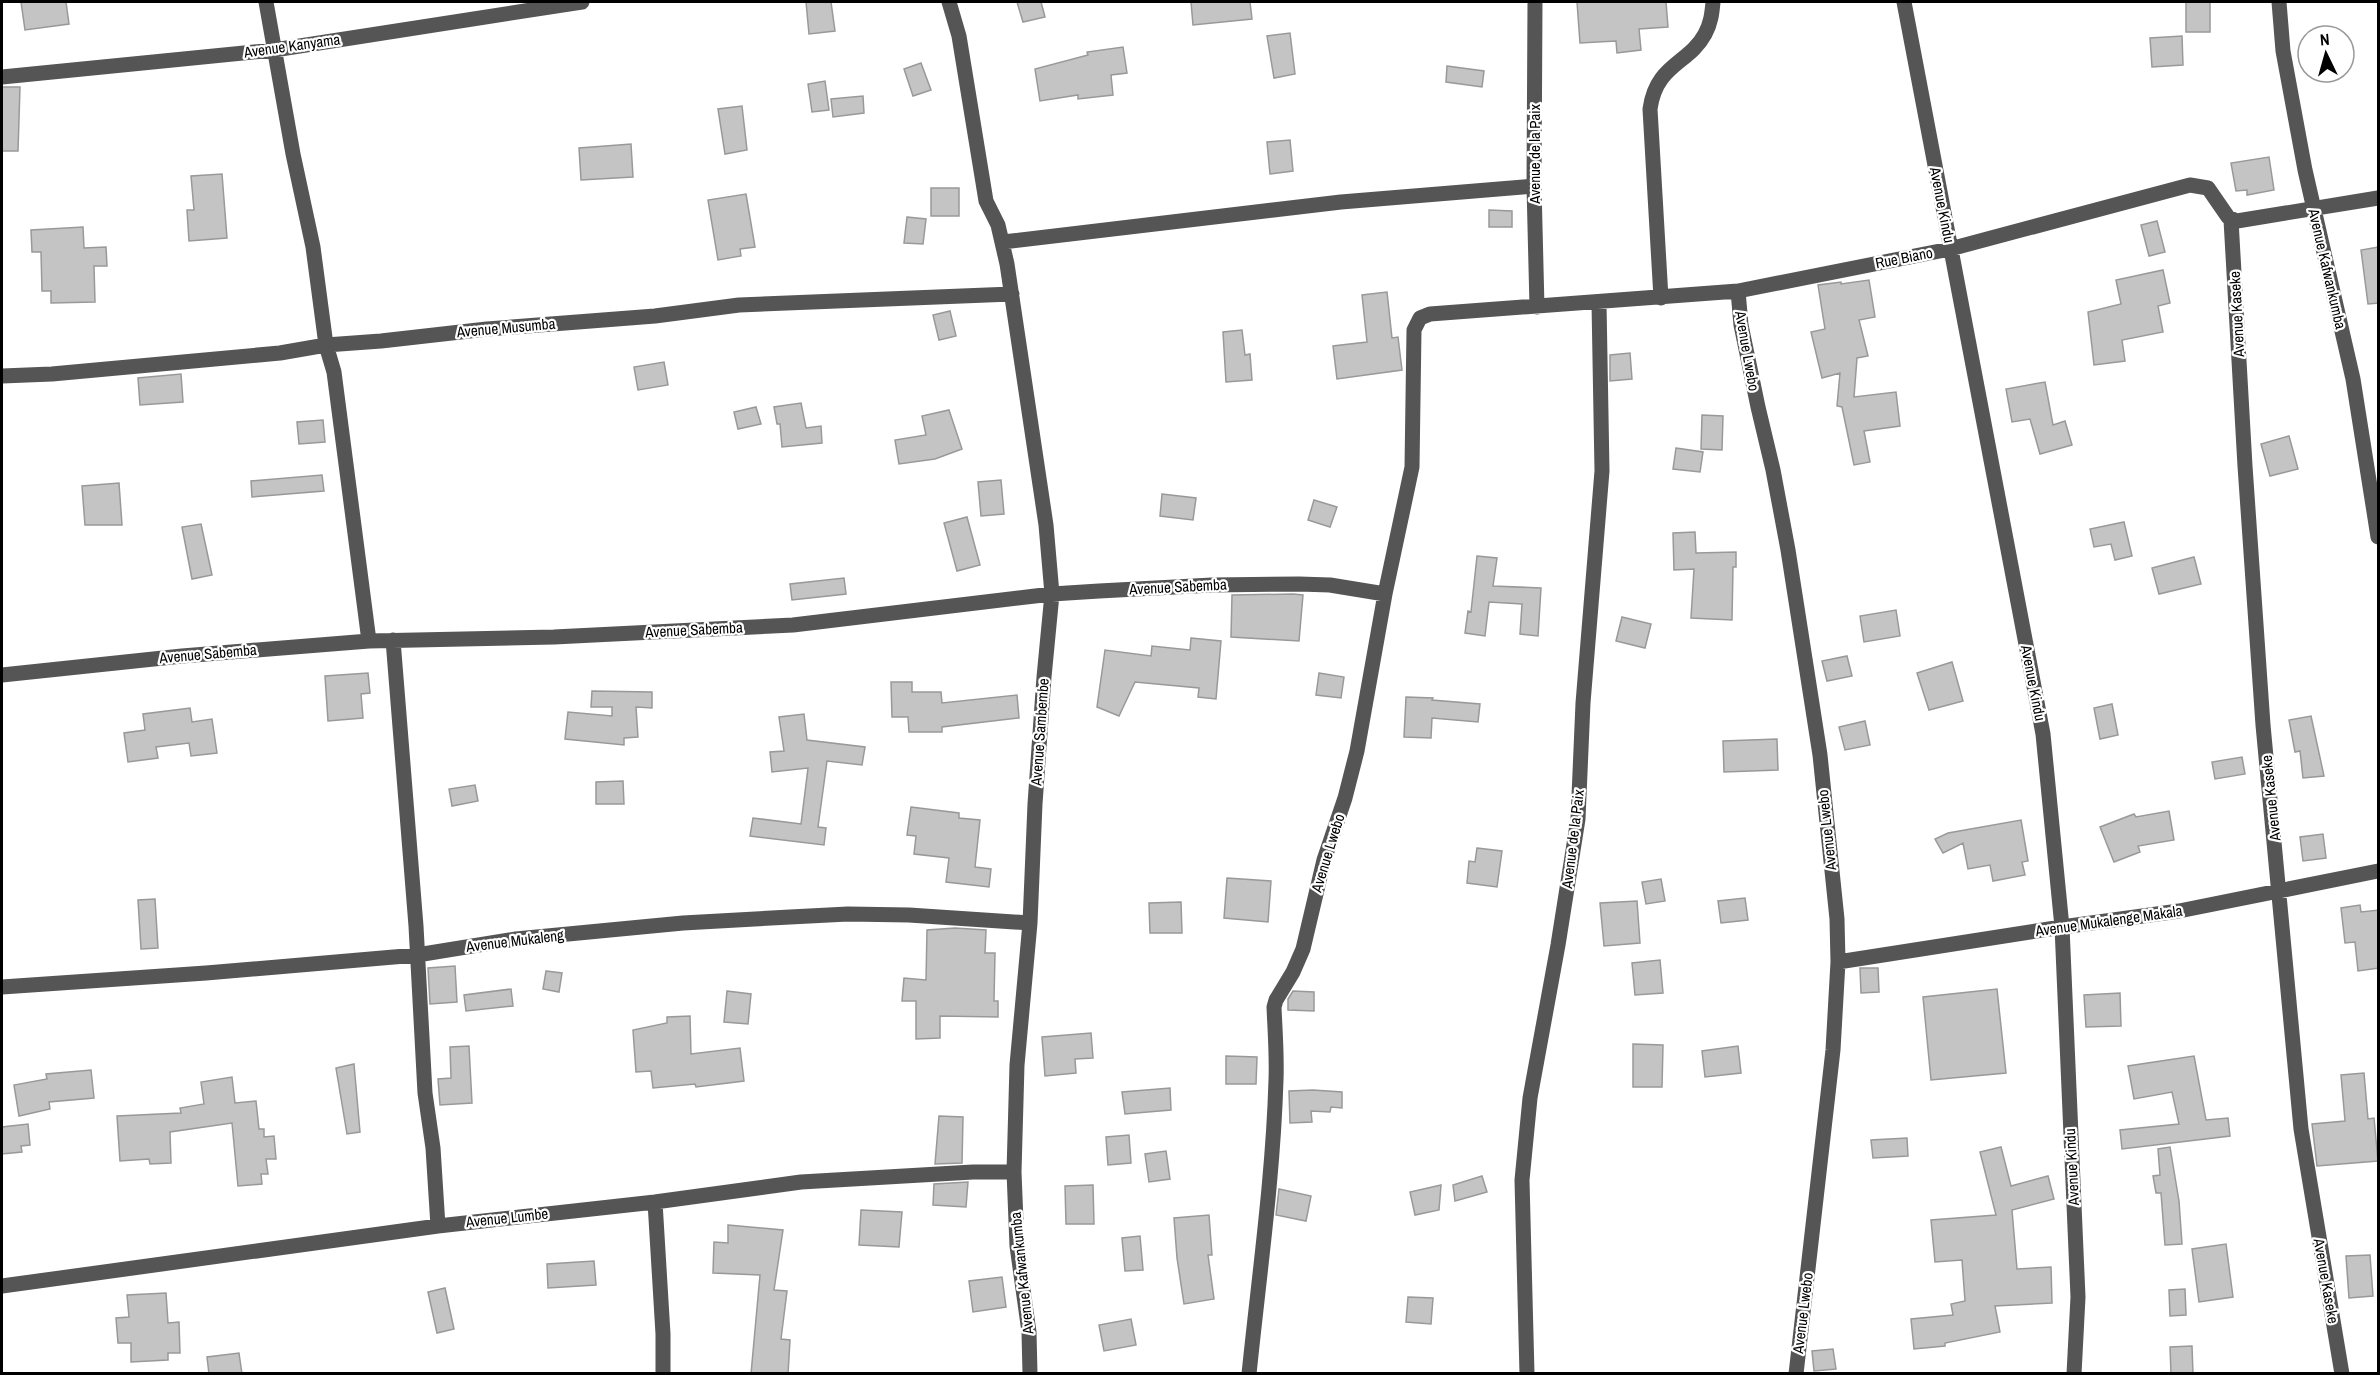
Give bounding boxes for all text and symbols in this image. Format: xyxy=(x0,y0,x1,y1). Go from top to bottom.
north arrow xyxy=(2296,24,2356,84)
street label: Avenue Kanyama xyxy=(242,28,342,63)
text: N xyxy=(2319,28,2330,50)
street label: Avenue de la Paix xyxy=(1524,103,1545,205)
street label: Avenue Kindu xyxy=(1925,164,1960,245)
street label: Avenue Kafwankumba xyxy=(2303,206,2352,331)
street label: Rue Biano xyxy=(1873,242,1935,273)
street label: Avenue Kaseke xyxy=(2224,270,2249,358)
street label: Avenue Lwebo xyxy=(1730,308,1765,393)
street label: Avenue Musumba xyxy=(455,313,556,342)
street label: Avenue Sabemba xyxy=(1128,573,1227,600)
street label: Avenue Sabemba xyxy=(644,616,743,643)
street label: Avenue Sabemba xyxy=(157,639,258,668)
street label: Avenue Kindu xyxy=(2016,642,2051,723)
street label: Avenue Sambembe xyxy=(1025,677,1054,787)
street label: Avenue Kaseke xyxy=(2256,754,2286,843)
street label: Avenue de la Paix xyxy=(1556,787,1589,891)
street label: Avenue Lwebo xyxy=(1812,788,1841,873)
street label: Avenue Lwebo xyxy=(1305,811,1349,896)
street label: Avenue Mukalenge Makala xyxy=(2033,900,2184,941)
street label: Avenue Mukaleng xyxy=(464,924,565,957)
street label: Avenue Kindu xyxy=(2059,1128,2084,1207)
street label: Avenue Lumbe xyxy=(464,1203,549,1232)
street label: Avenue Kafwankumba xyxy=(1005,1211,1038,1336)
street label: Avenue Kaseke xyxy=(2309,1236,2344,1325)
street label: Avenue Lwebo xyxy=(1787,1271,1818,1355)

